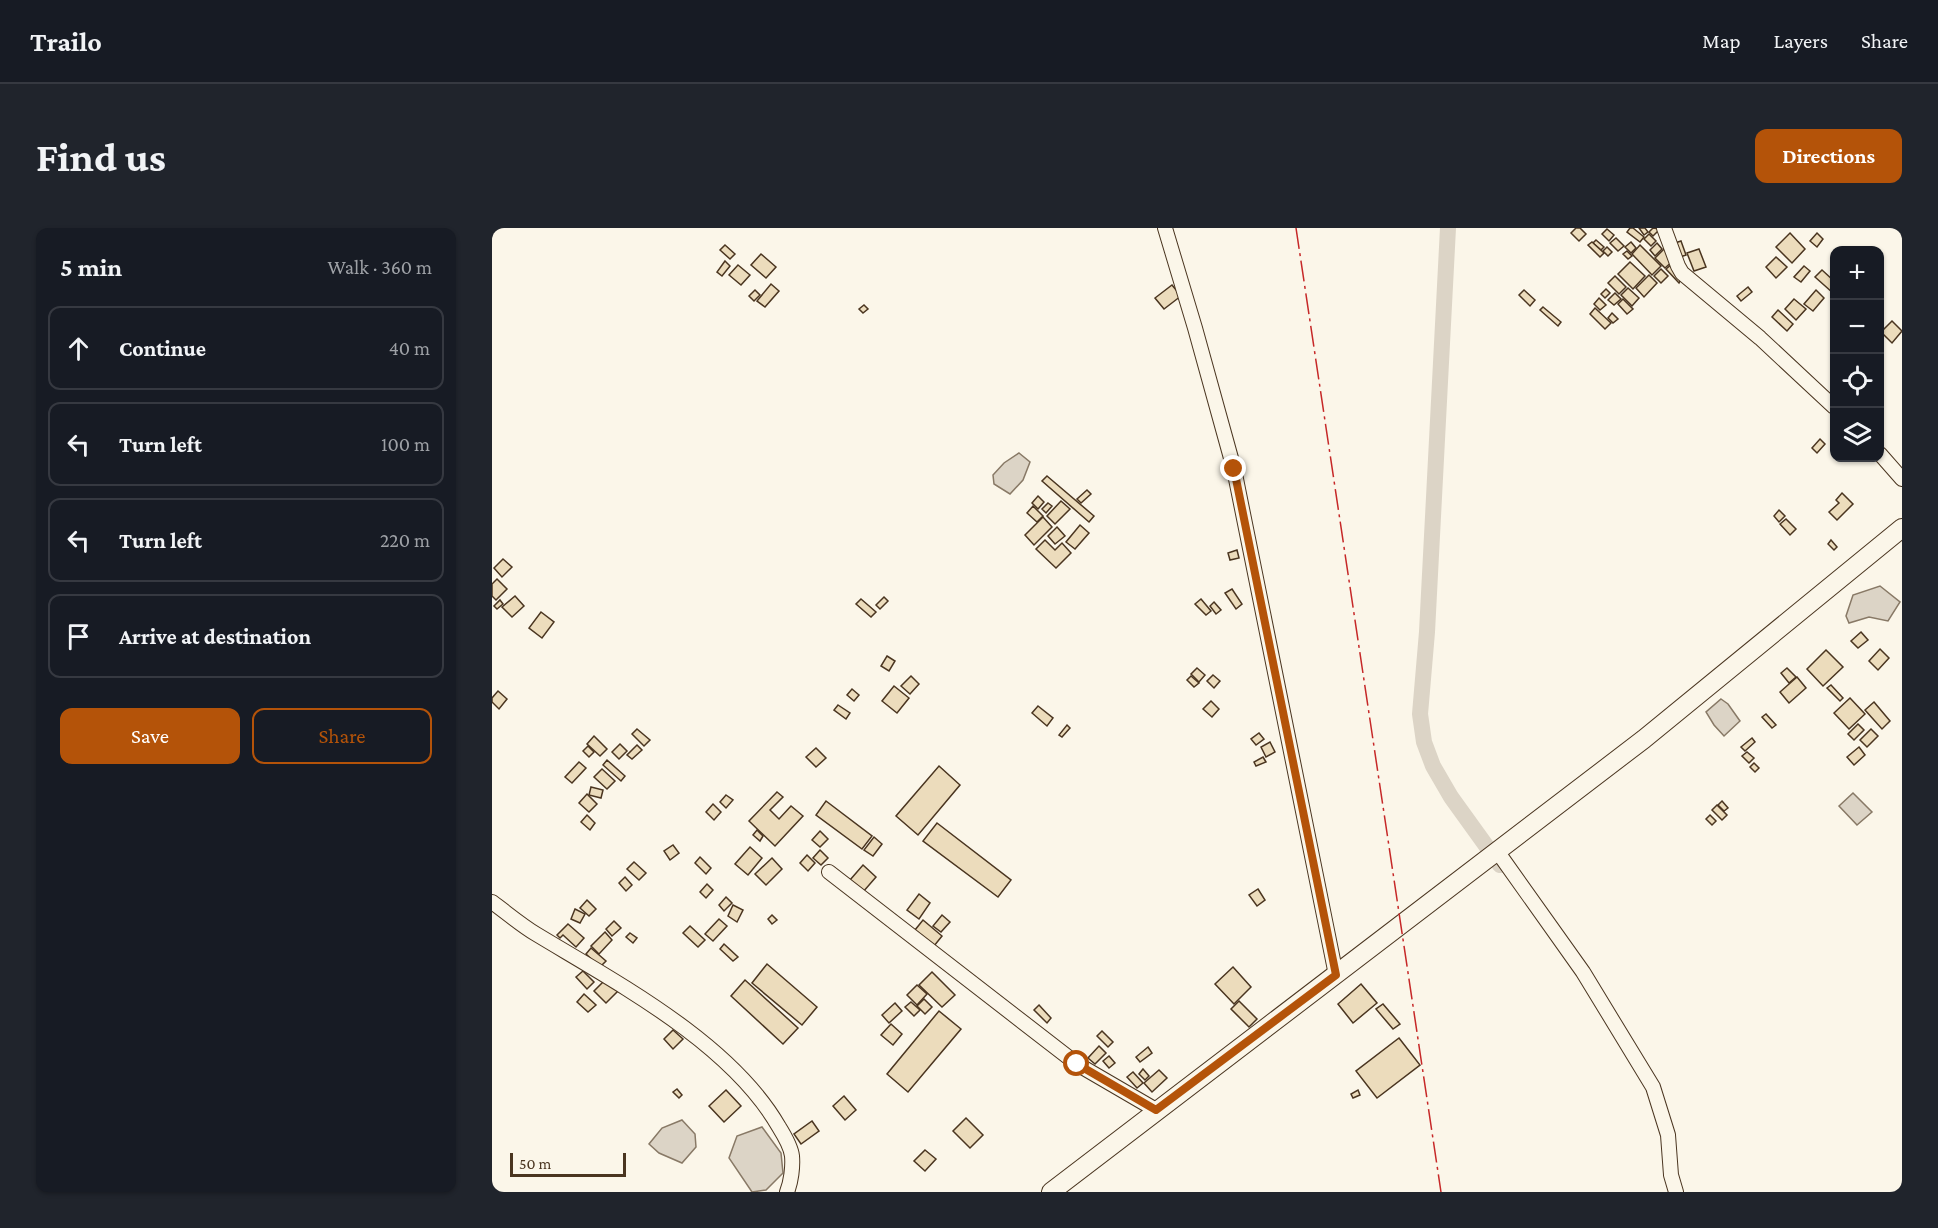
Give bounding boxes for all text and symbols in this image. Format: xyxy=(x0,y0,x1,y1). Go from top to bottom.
text: Trailo xyxy=(30,26,102,57)
text: Map xyxy=(1702,29,1741,53)
text: Layers xyxy=(1774,29,1828,53)
text: Share xyxy=(1861,29,1908,53)
button: Directions xyxy=(1755,129,1902,183)
text: Find us xyxy=(36,133,166,180)
map controls xyxy=(1830,246,1884,462)
button: + xyxy=(1830,246,1884,300)
text: 5 min xyxy=(60,253,122,282)
text: Walk · 360 m xyxy=(327,256,432,278)
button: − xyxy=(1830,300,1884,354)
icon: ahead xyxy=(62,332,95,365)
text: Continue xyxy=(119,336,206,361)
text: 40 m xyxy=(389,337,430,359)
button: locate xyxy=(1830,354,1884,408)
button: layers xyxy=(1830,408,1884,462)
icon: left xyxy=(62,428,95,461)
text: Turn left xyxy=(119,432,202,457)
text: 100 m xyxy=(381,433,430,455)
route end xyxy=(1220,455,1246,481)
icon: left xyxy=(62,524,95,557)
text: Turn left xyxy=(119,528,202,553)
text: 220 m xyxy=(380,529,430,551)
icon: arrive xyxy=(62,620,95,653)
text: Arrive at destination xyxy=(119,624,311,649)
button: Save xyxy=(60,708,240,764)
button: Share xyxy=(252,708,432,764)
route start xyxy=(1063,1050,1089,1076)
scale bar xyxy=(510,1150,626,1178)
text: 50 m xyxy=(519,1155,551,1172)

